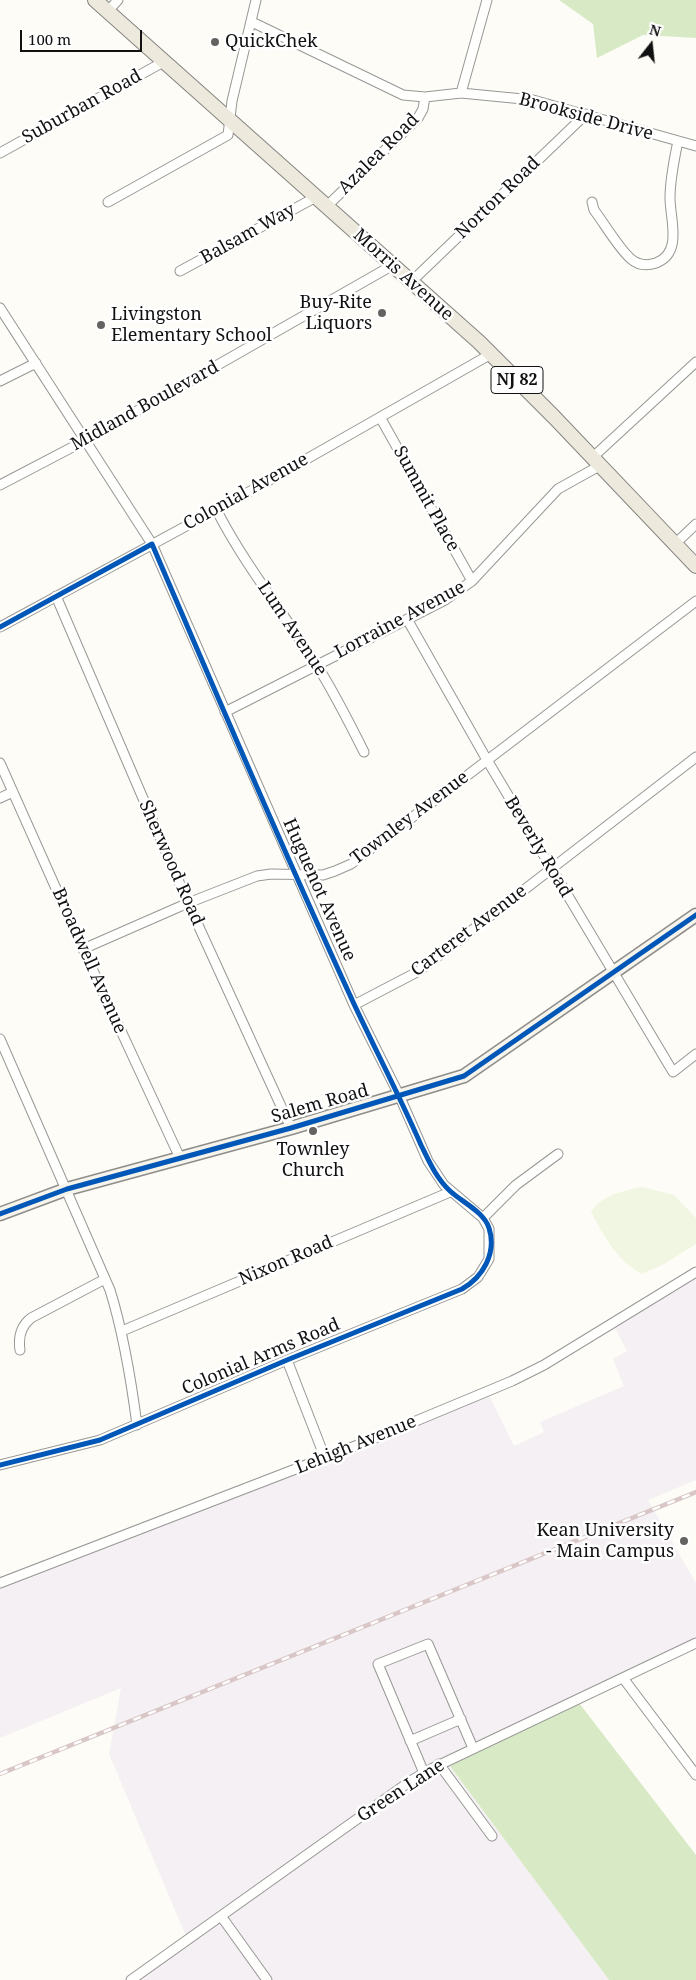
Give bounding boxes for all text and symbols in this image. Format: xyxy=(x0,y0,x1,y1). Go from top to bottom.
text: N xyxy=(647,19,663,41)
scale bar xyxy=(22,20,145,52)
north arrow xyxy=(626,20,676,70)
text: 100 m xyxy=(28,29,71,49)
place label: QuickChek xyxy=(225,31,318,53)
marker: QuickChek xyxy=(209,36,221,48)
street label: Suburban Road xyxy=(19,65,145,149)
street label: Brookside Drive xyxy=(516,89,656,145)
street label: Azalea Road xyxy=(334,109,424,199)
street label: Norton Road xyxy=(451,152,545,244)
street label: Balsam Way xyxy=(197,199,299,269)
street label: Morris Avenue xyxy=(349,224,457,326)
place label: Buy-Rite Liquors xyxy=(300,292,372,334)
place label: Livingston Elementary School xyxy=(111,304,272,346)
marker: Buy-Rite Liquors xyxy=(376,307,388,319)
marker: Livingston Elementary School xyxy=(95,319,107,331)
street label: Midland Boulevard xyxy=(67,356,223,456)
road number: NJ 82 xyxy=(491,366,543,394)
street label: Summit Place xyxy=(388,443,464,555)
street label: Colonial Avenue xyxy=(180,449,312,535)
street label: Lorraine Avenue xyxy=(331,577,469,663)
street label: Lum Avenue xyxy=(253,578,331,680)
street label: Townley Avenue xyxy=(347,767,473,869)
street label: Beverly Road xyxy=(499,793,577,901)
street label: Sherwood Road xyxy=(134,797,208,929)
street label: Huguenot Avenue xyxy=(278,815,360,965)
street label: Carteret Avenue xyxy=(407,881,531,981)
street label: Broadwell Avenue xyxy=(47,885,131,1037)
street label: Salem Road xyxy=(269,1080,371,1128)
marker: Townley Church xyxy=(307,1125,319,1137)
place label: Townley Church xyxy=(276,1139,350,1182)
street label: Nixon Road xyxy=(236,1232,336,1290)
street label: Colonial Arms Road xyxy=(179,1314,343,1400)
street label: Lehigh Avenue xyxy=(293,1411,419,1479)
place label: Kean University - Main Campus xyxy=(537,1520,674,1562)
marker: Kean University - Main Campus xyxy=(678,1535,690,1547)
street label: Green Lane xyxy=(353,1755,449,1827)

